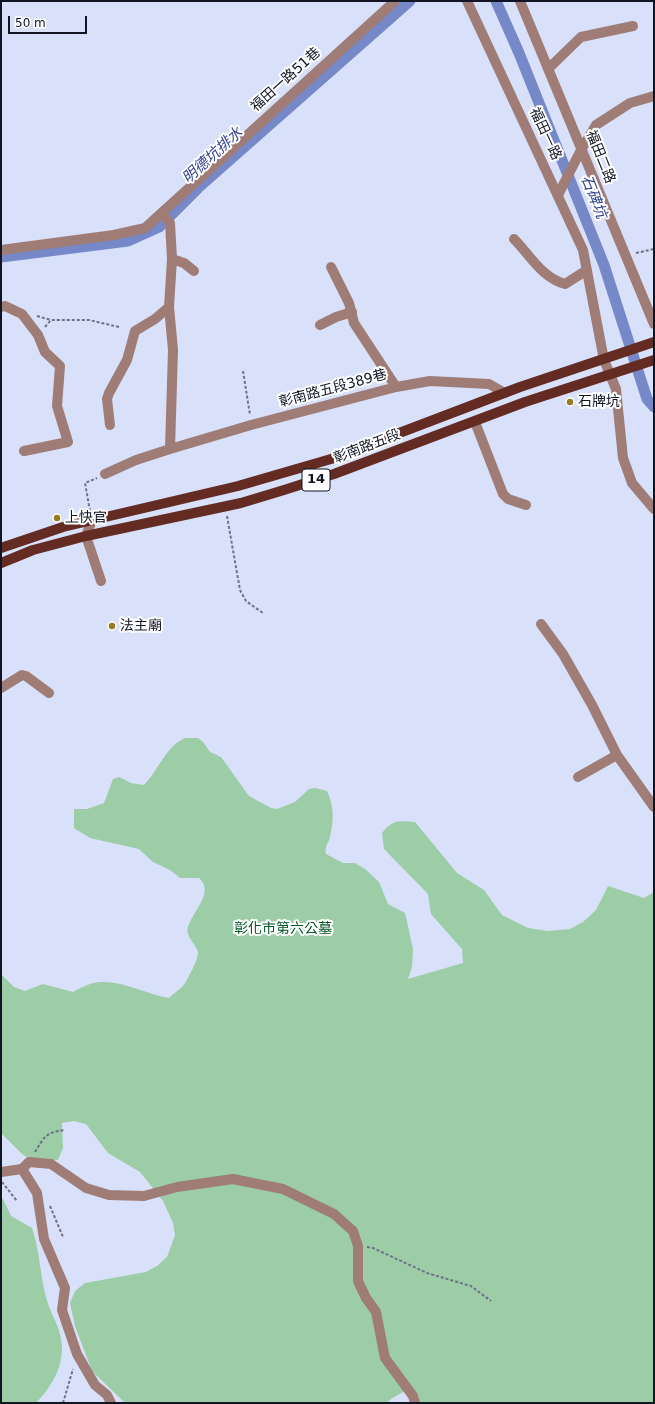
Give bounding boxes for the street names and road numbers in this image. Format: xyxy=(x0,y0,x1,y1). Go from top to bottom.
street label: 福田一路51巷 xyxy=(248,44,324,116)
street label: 福田一路 xyxy=(526,105,564,163)
street label: 福田二路 xyxy=(582,128,618,186)
street label: 彰南路五段389巷 xyxy=(277,367,389,411)
street label: 彰南路五段 xyxy=(331,427,403,467)
road number: 14 xyxy=(302,469,330,491)

